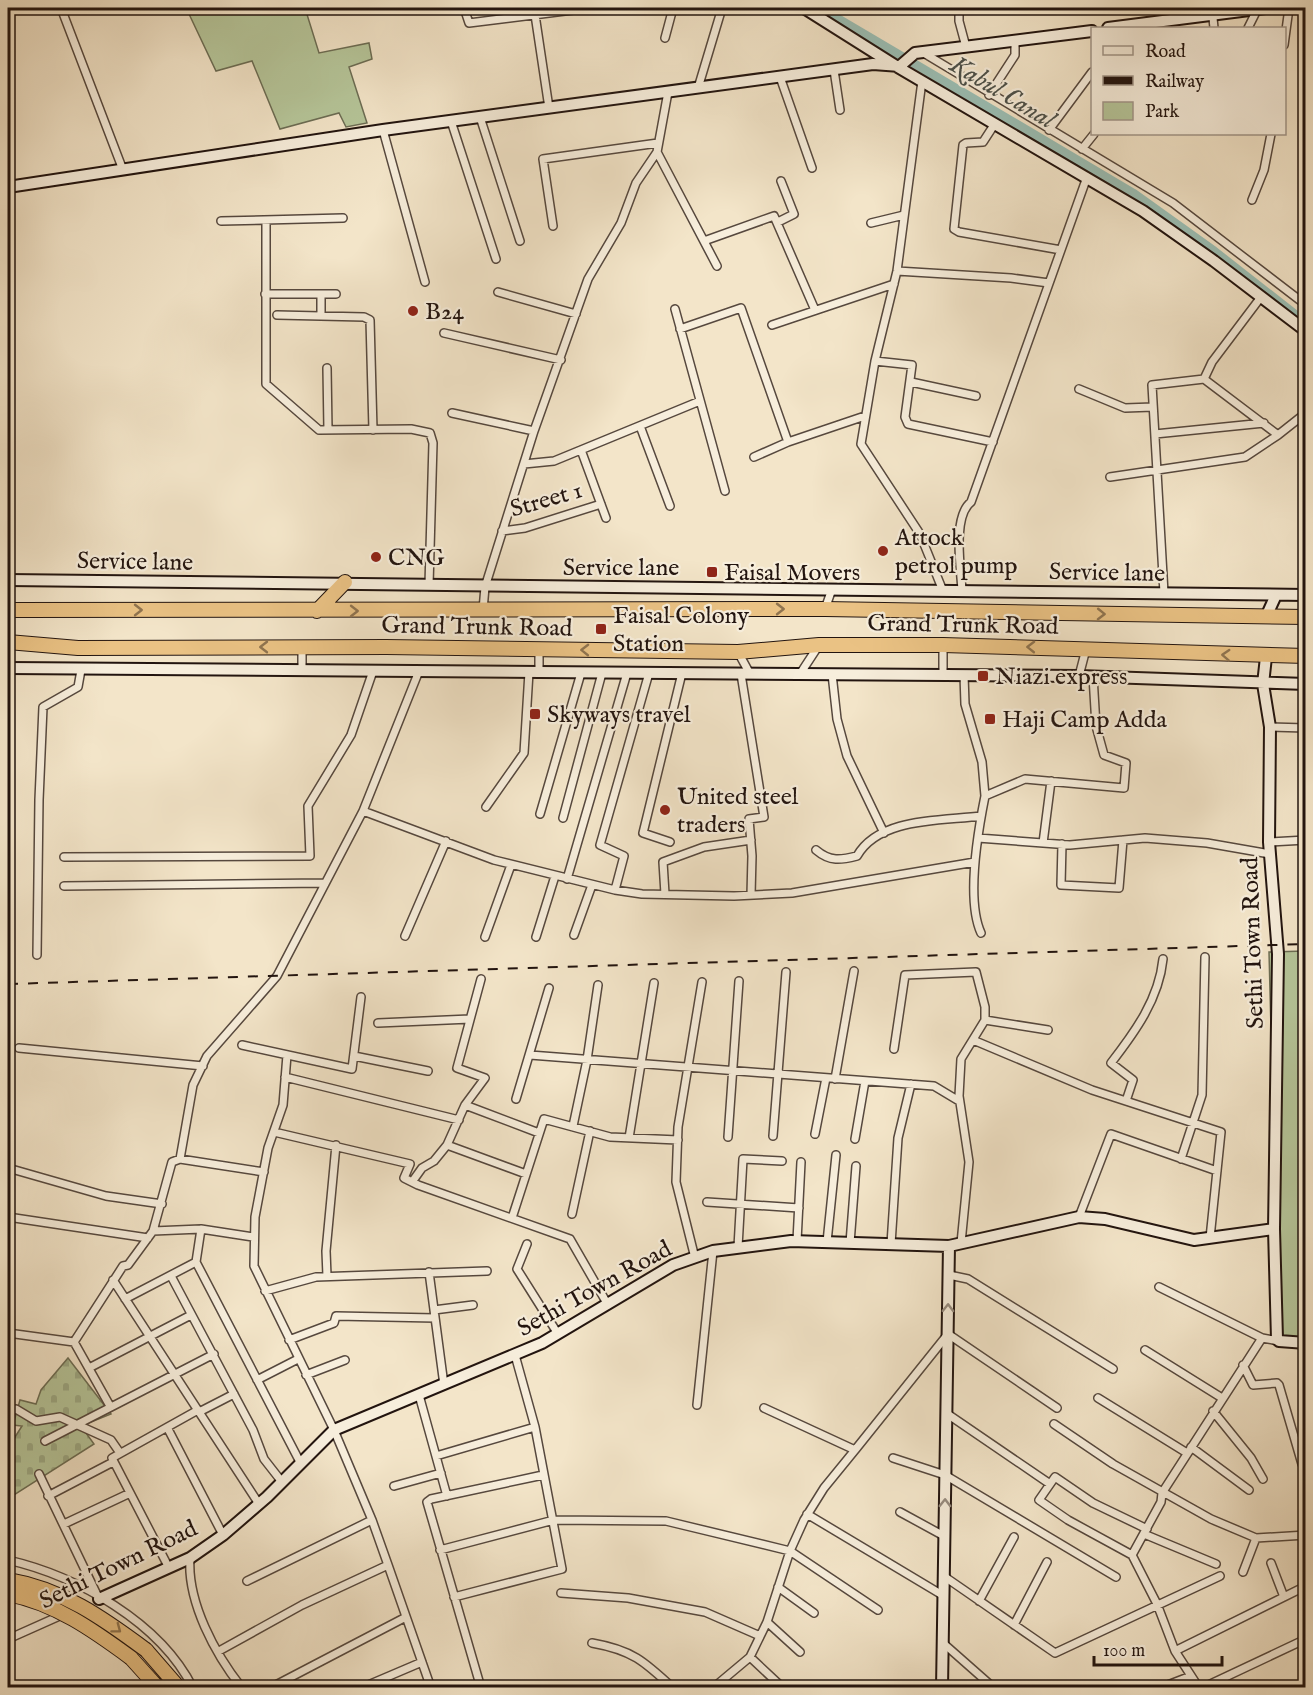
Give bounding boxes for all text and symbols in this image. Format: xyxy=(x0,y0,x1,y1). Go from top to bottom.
legend xyxy=(1091,27,1286,135)
text: Road xyxy=(1145,41,1186,64)
water label: Kabul Canal xyxy=(943,48,1062,137)
text: Railway xyxy=(1145,71,1204,94)
text: Park xyxy=(1145,101,1180,124)
place label: B24 xyxy=(425,297,464,328)
marker: B24 xyxy=(406,304,420,318)
street label: Street 1 xyxy=(507,475,586,526)
place label: Attock petrol pump xyxy=(894,523,1018,582)
place label: CNG xyxy=(388,543,445,574)
marker: Attock petrol pump xyxy=(876,544,890,558)
street label: Service lane xyxy=(76,546,193,579)
marker: CNG xyxy=(369,550,383,564)
street label: Service lane xyxy=(563,553,679,584)
street label: Service lane xyxy=(1048,557,1165,590)
place label: Faisal Movers xyxy=(724,558,860,589)
marker: Faisal Movers xyxy=(705,565,719,579)
place label: Faisal Colony Station xyxy=(613,601,749,660)
one-way arrow xyxy=(775,603,784,615)
one-way arrow xyxy=(133,604,142,616)
one-way arrow xyxy=(349,605,358,617)
street label: Grand Trunk Road xyxy=(867,608,1059,643)
one-way arrow xyxy=(1096,608,1105,620)
street label: Grand Trunk Road xyxy=(381,610,573,645)
marker: Faisal Colony Station xyxy=(594,622,608,636)
one-way arrow xyxy=(1027,640,1036,653)
one-way arrow xyxy=(260,641,269,653)
one-way arrow xyxy=(580,644,589,656)
one-way arrow xyxy=(1222,648,1231,661)
place label: Niazi express xyxy=(995,662,1127,693)
marker: Niazi express xyxy=(976,669,990,683)
place label: Skyways travel xyxy=(547,700,691,731)
place label: Haji Camp Adda xyxy=(1002,705,1167,736)
marker: Skyways travel xyxy=(528,707,542,721)
marker: Haji Camp Adda xyxy=(983,712,997,726)
place label: United steel traders xyxy=(677,782,799,841)
marker: United steel traders xyxy=(658,803,672,817)
street label: Sethi Town Road xyxy=(1235,856,1272,1029)
street label: Sethi Town Road xyxy=(512,1234,678,1345)
one-way arrow xyxy=(942,1304,954,1313)
one-way arrow xyxy=(939,1499,951,1508)
street label: Sethi Town Road xyxy=(35,1514,203,1617)
one-way arrow xyxy=(110,1621,121,1632)
scale bar xyxy=(1094,1629,1222,1667)
text: 100 m xyxy=(1103,1640,1145,1663)

